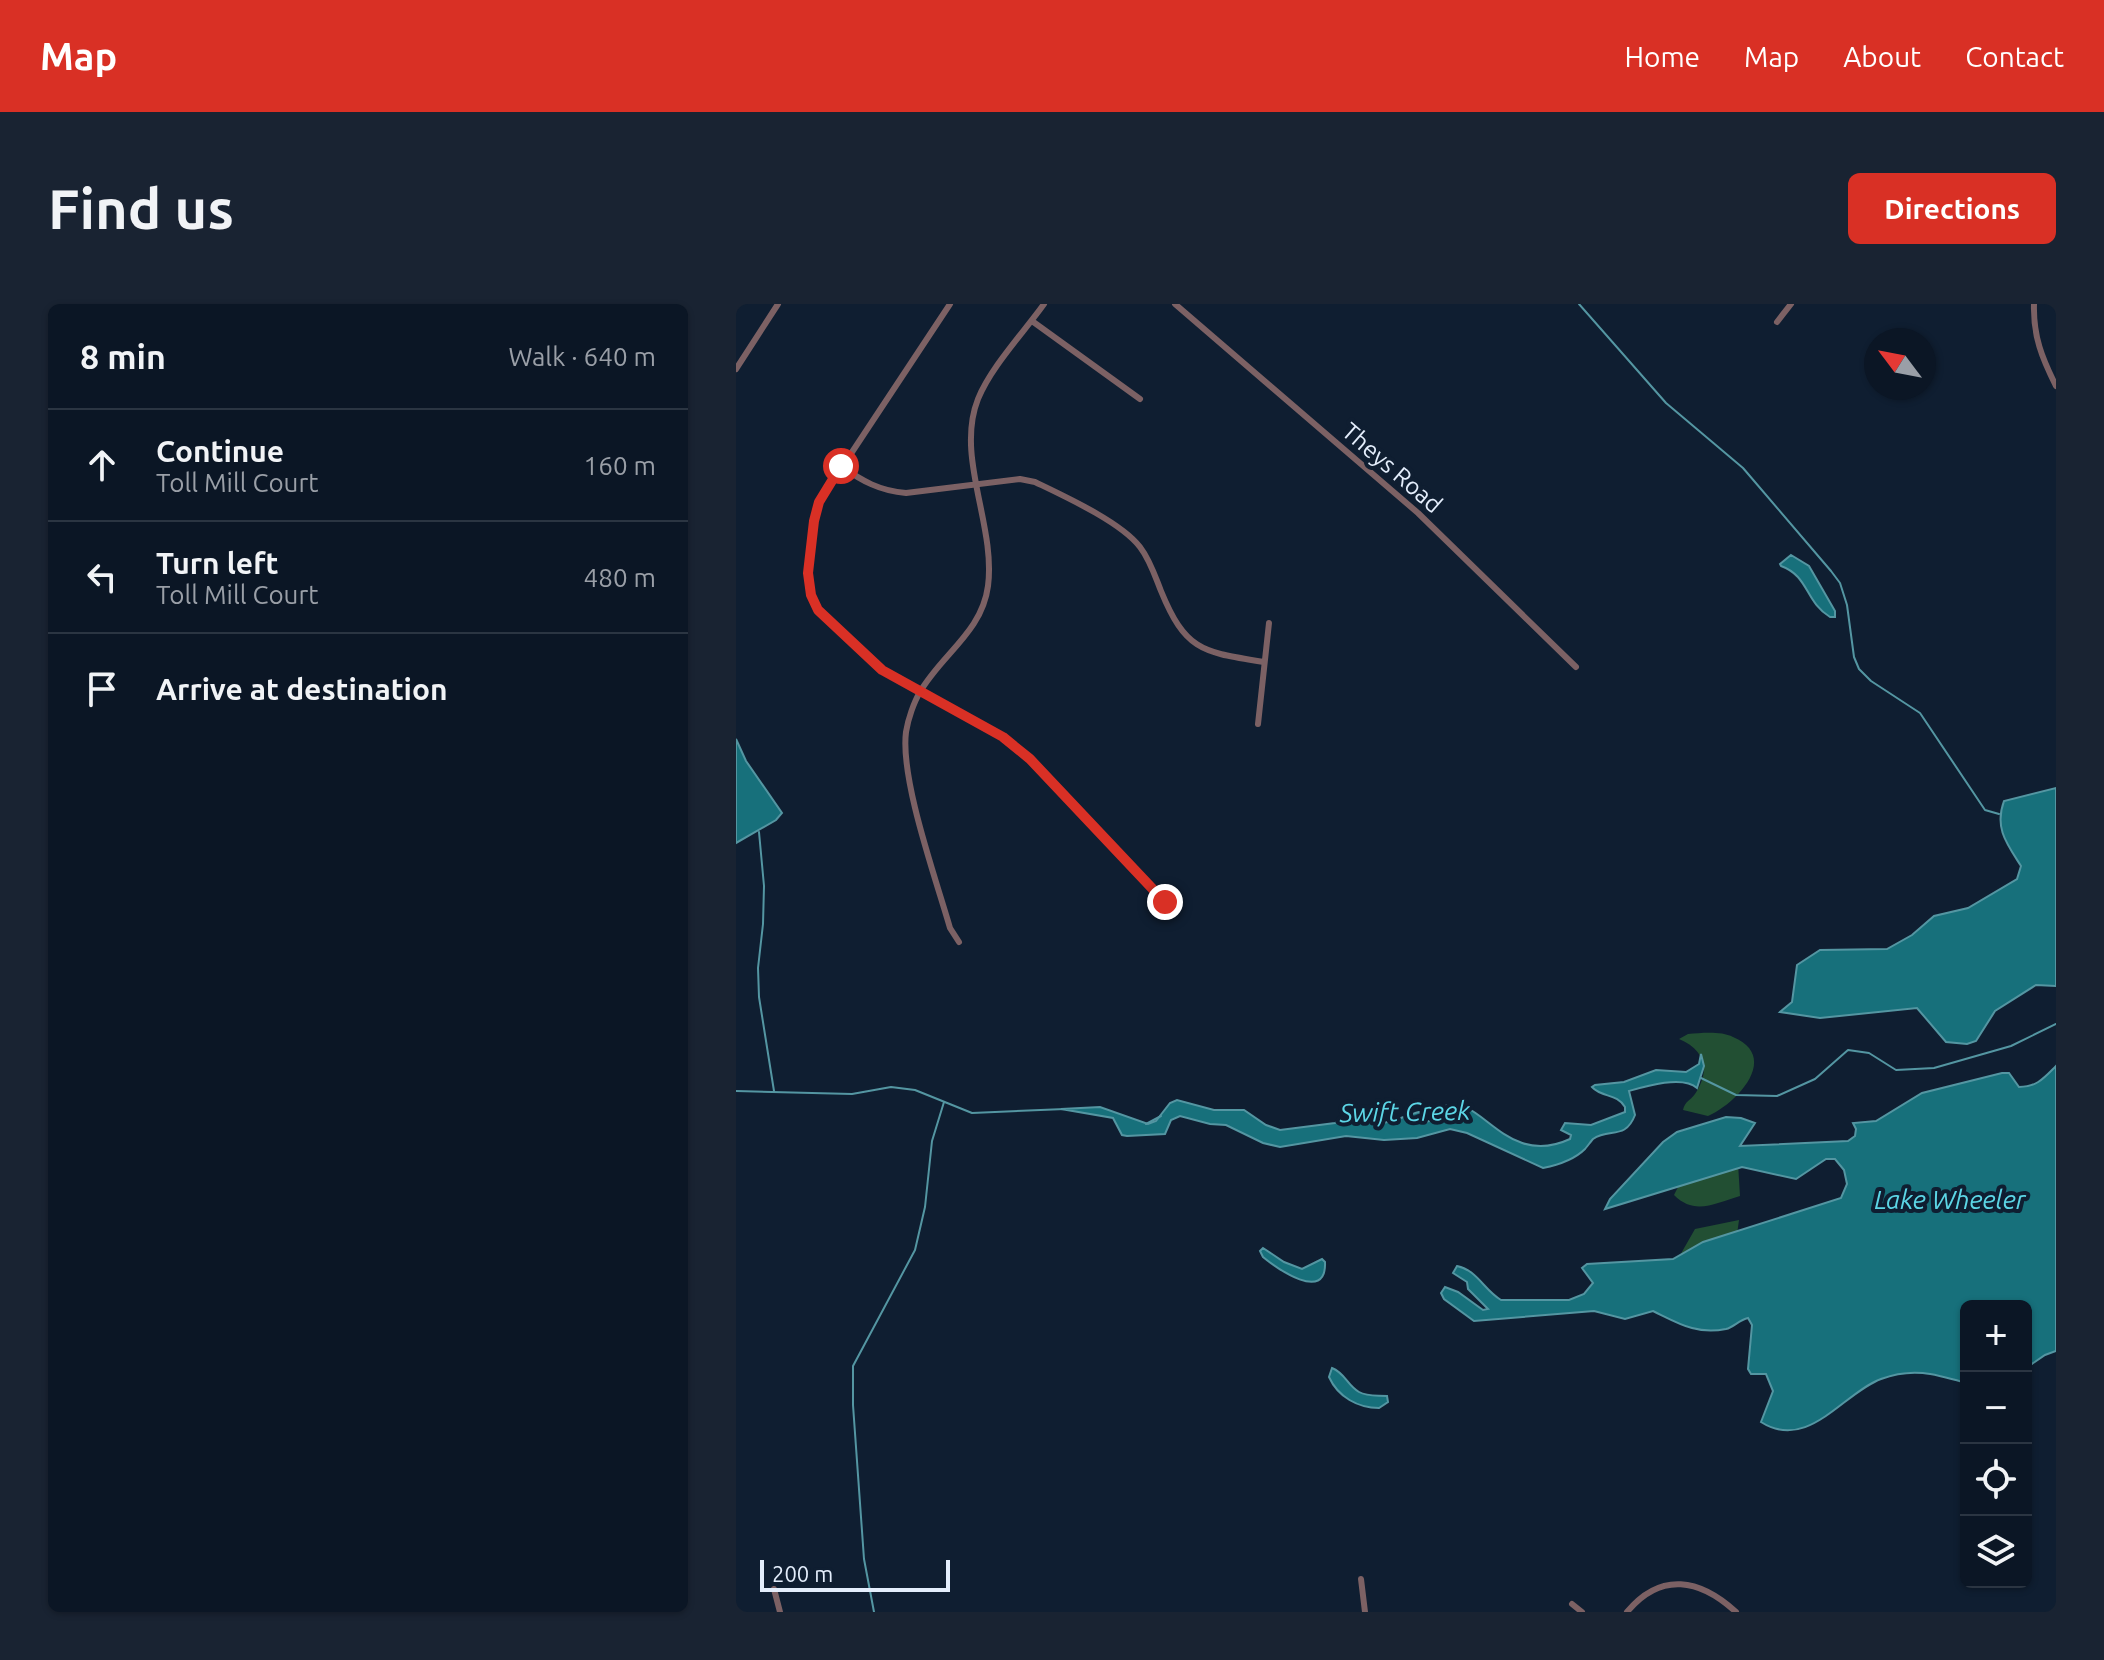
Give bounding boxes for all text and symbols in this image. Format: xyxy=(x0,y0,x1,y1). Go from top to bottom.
text: Map xyxy=(40,35,117,77)
text: Home xyxy=(1625,41,1700,72)
text: Map xyxy=(1744,41,1799,72)
text: About xyxy=(1843,41,1921,72)
text: Contact xyxy=(1965,41,2064,72)
button: Directions xyxy=(1848,173,2056,244)
text: Find us xyxy=(48,177,234,240)
north arrow xyxy=(1864,328,1936,400)
text: 8 min xyxy=(80,337,166,375)
text: Walk · 640 m xyxy=(508,342,656,371)
street label: Theys Road xyxy=(1337,417,1448,518)
text: Continue xyxy=(156,434,284,468)
icon: ahead xyxy=(80,443,124,487)
route start xyxy=(823,448,859,484)
text: 160 m xyxy=(584,451,656,480)
text: Toll Mill Court xyxy=(156,468,319,497)
text: Turn left xyxy=(156,546,278,580)
icon: left xyxy=(80,555,124,599)
text: 480 m xyxy=(584,563,656,592)
text: Toll Mill Court xyxy=(156,580,319,609)
icon: arrive xyxy=(80,667,124,711)
text: Arrive at destination xyxy=(156,672,448,706)
route end xyxy=(1147,884,1183,920)
water label: Swift Creek xyxy=(1338,1096,1471,1127)
water label: Lake Wheeler xyxy=(1874,1185,2027,1214)
map controls xyxy=(1960,1300,2032,1588)
button: + xyxy=(1960,1300,2032,1372)
button: − xyxy=(1960,1372,2032,1444)
button: locate xyxy=(1960,1444,2032,1516)
button: layers xyxy=(1960,1516,2032,1588)
scale bar xyxy=(760,1556,950,1592)
text: 200 m xyxy=(772,1561,833,1586)

